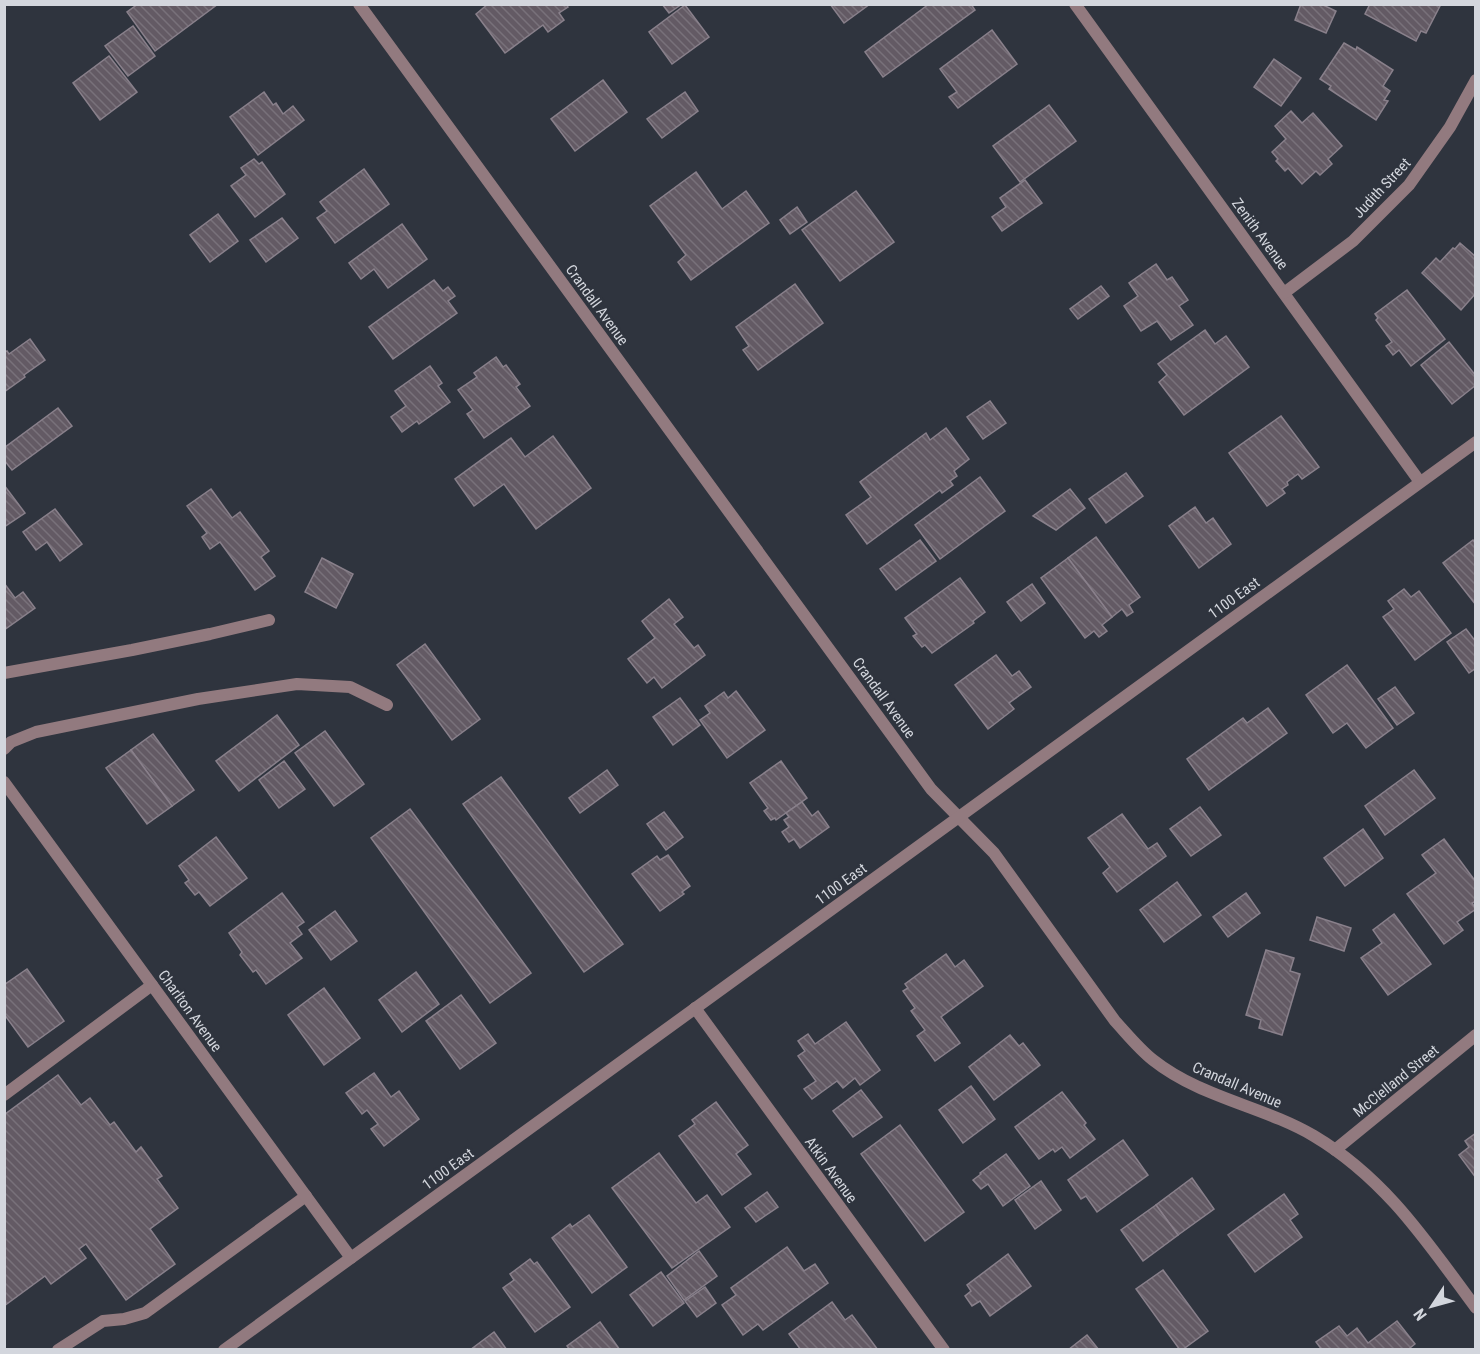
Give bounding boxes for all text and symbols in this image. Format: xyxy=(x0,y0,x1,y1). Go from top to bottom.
street label: Judith Street xyxy=(1350,154,1414,222)
street label: Zenith Avenue xyxy=(1228,195,1292,273)
street label: Crandall Avenue xyxy=(562,261,632,349)
street label: 1100 East xyxy=(1205,573,1263,623)
street label: Crandall Avenue xyxy=(849,654,919,742)
street label: 1100 East xyxy=(812,859,870,909)
street label: Charlton Avenue xyxy=(154,967,226,1055)
street label: McClelland Street xyxy=(1350,1041,1442,1121)
street label: Crandall Avenue xyxy=(1190,1058,1284,1112)
street label: Atkin Avenue xyxy=(801,1134,861,1206)
street label: 1100 East xyxy=(419,1144,477,1194)
north arrow xyxy=(1402,1276,1462,1336)
text: N xyxy=(1410,1305,1431,1324)

